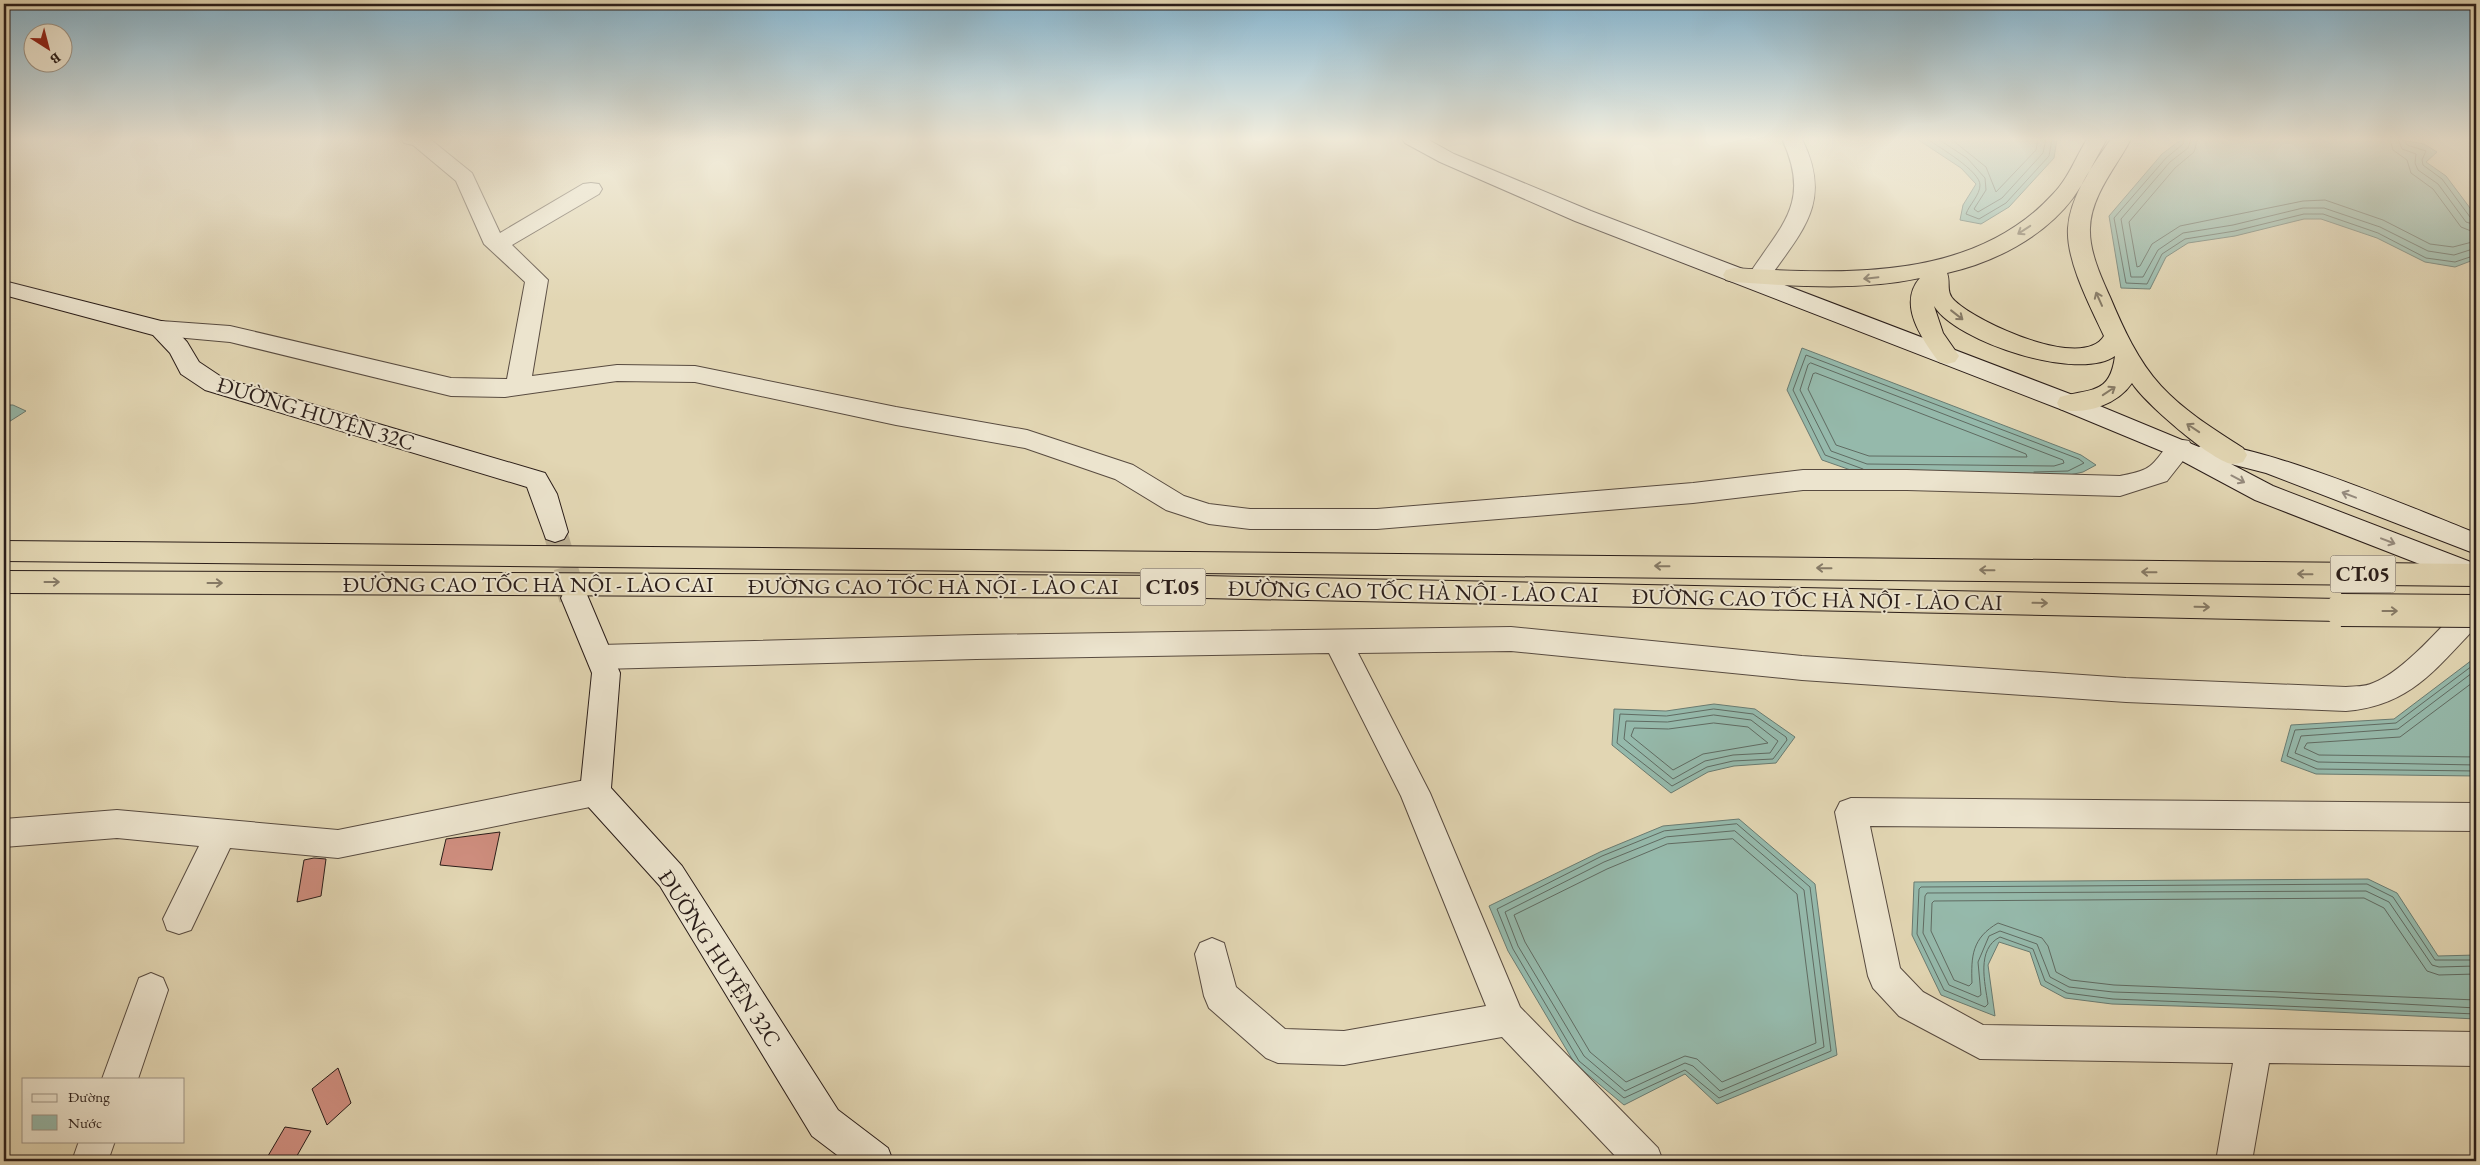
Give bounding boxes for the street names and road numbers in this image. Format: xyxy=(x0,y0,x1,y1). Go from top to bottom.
street label: ĐƯỜNG HUYỆN 32C xyxy=(213,370,418,457)
road number: CT.05 xyxy=(2330,556,2396,592)
road number: CT.05 xyxy=(1140,568,1206,606)
street label: ĐƯỜNG CAO TỐC HÀ NỘI - LÀO CAI xyxy=(343,570,714,599)
street label: ĐƯỜNG CAO TỐC HÀ NỘI - LÀO CAI xyxy=(748,572,1119,601)
street label: ĐƯỜNG CAO TỐC HÀ NỘI - LÀO CAI xyxy=(1227,574,1599,609)
street label: ĐƯỜNG CAO TỐC HÀ NỘI - LÀO CAI xyxy=(1631,582,2003,617)
street label: ĐƯỜNG HUYỆN 32C xyxy=(652,864,788,1052)

